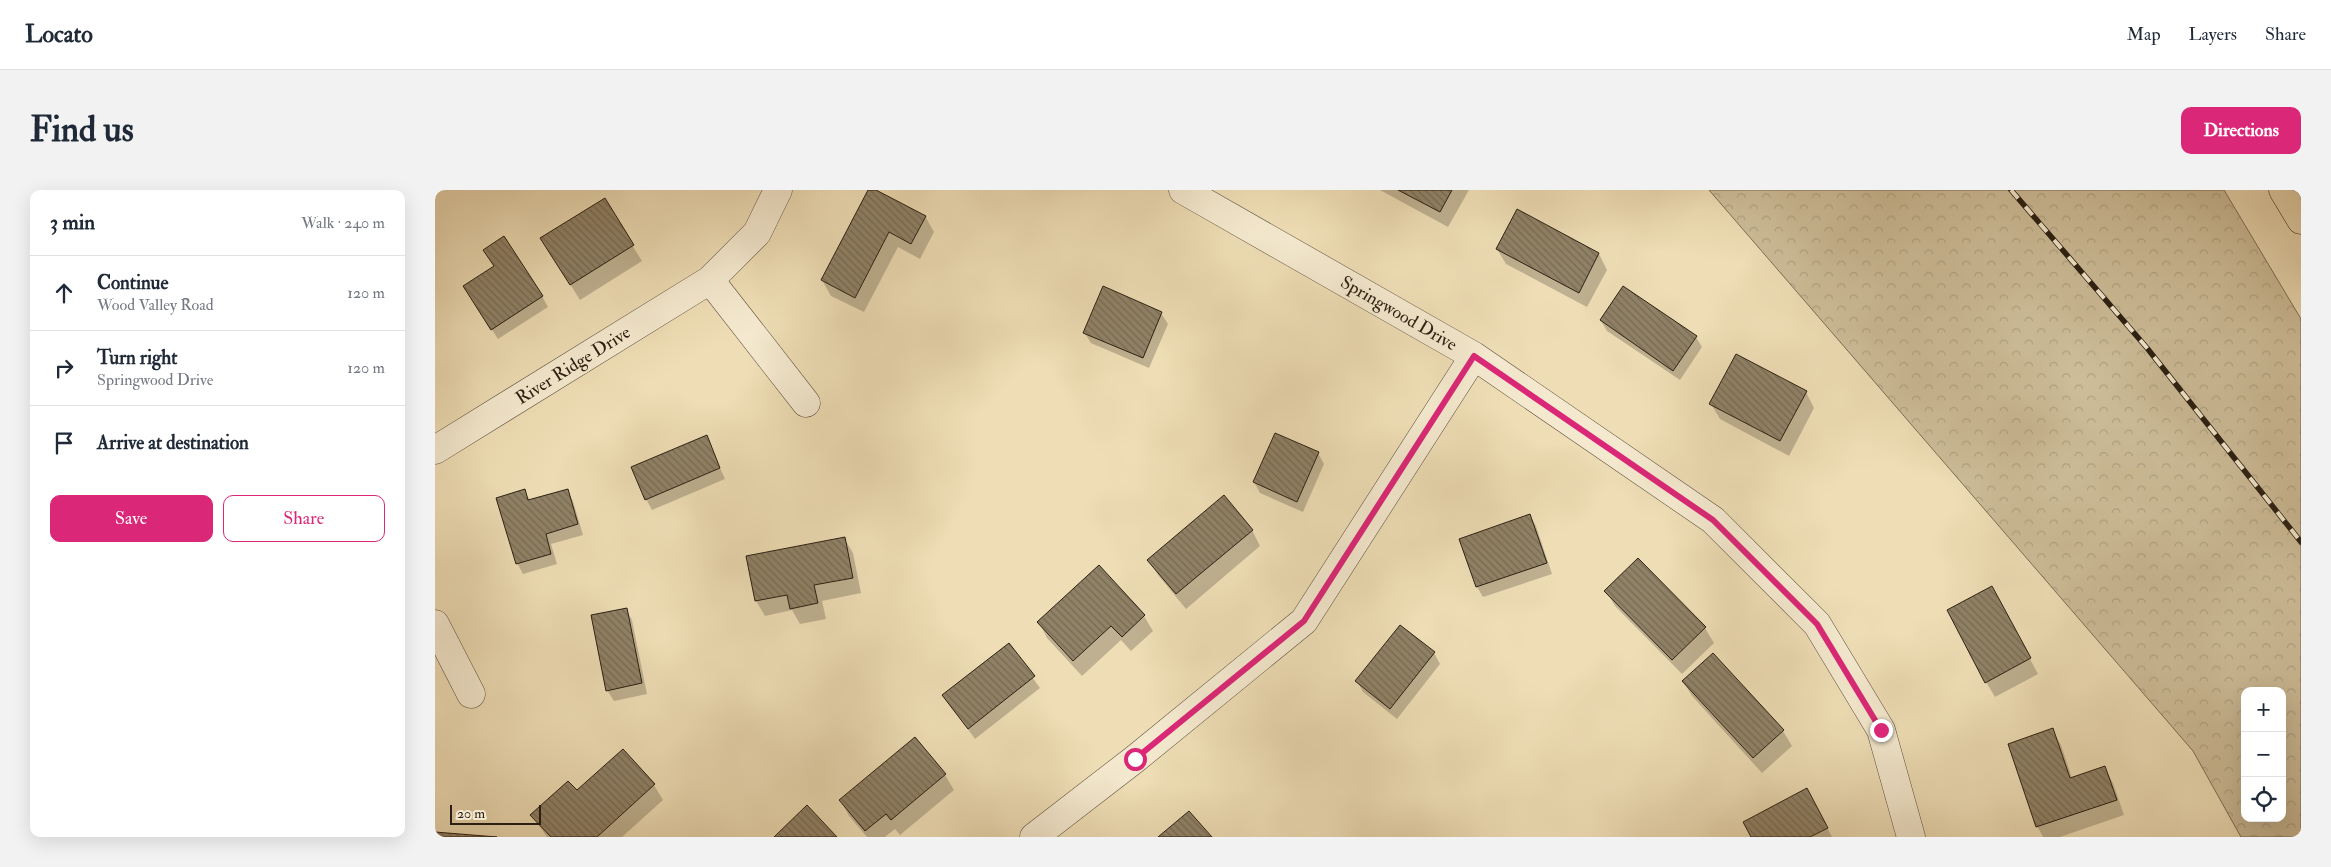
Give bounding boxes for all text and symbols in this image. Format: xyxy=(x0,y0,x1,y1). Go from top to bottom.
text: Locato xyxy=(25,19,93,50)
text: Map xyxy=(2127,23,2161,46)
text: Layers xyxy=(2189,23,2237,46)
text: Share xyxy=(2265,23,2306,46)
button: Directions xyxy=(2181,107,2301,154)
text: Find us xyxy=(30,108,134,152)
text: 3 min xyxy=(50,209,95,236)
text: Walk · 240 m xyxy=(301,213,385,233)
text: Continue xyxy=(97,271,168,295)
street label: Springwood Drive xyxy=(1336,271,1462,356)
icon: ahead xyxy=(50,279,78,307)
text: 120 m xyxy=(347,283,385,303)
text: Wood Valley Road xyxy=(97,295,214,315)
street label: River Ridge Drive xyxy=(512,321,635,410)
text: Turn right xyxy=(97,346,177,370)
icon: right xyxy=(50,354,78,382)
text: 120 m xyxy=(347,358,385,378)
text: Springwood Drive xyxy=(97,370,213,390)
icon: arrive xyxy=(50,429,78,457)
text: Arrive at destination xyxy=(97,431,249,455)
button: Save xyxy=(50,495,213,542)
button: Share xyxy=(223,495,385,542)
map controls xyxy=(2241,687,2286,822)
button: + xyxy=(2241,687,2286,732)
route end xyxy=(1870,719,1893,742)
button: − xyxy=(2241,732,2286,777)
route start xyxy=(1124,748,1147,771)
button: locate xyxy=(2241,777,2286,822)
scale bar xyxy=(450,802,541,825)
text: 20 m xyxy=(457,805,485,822)

